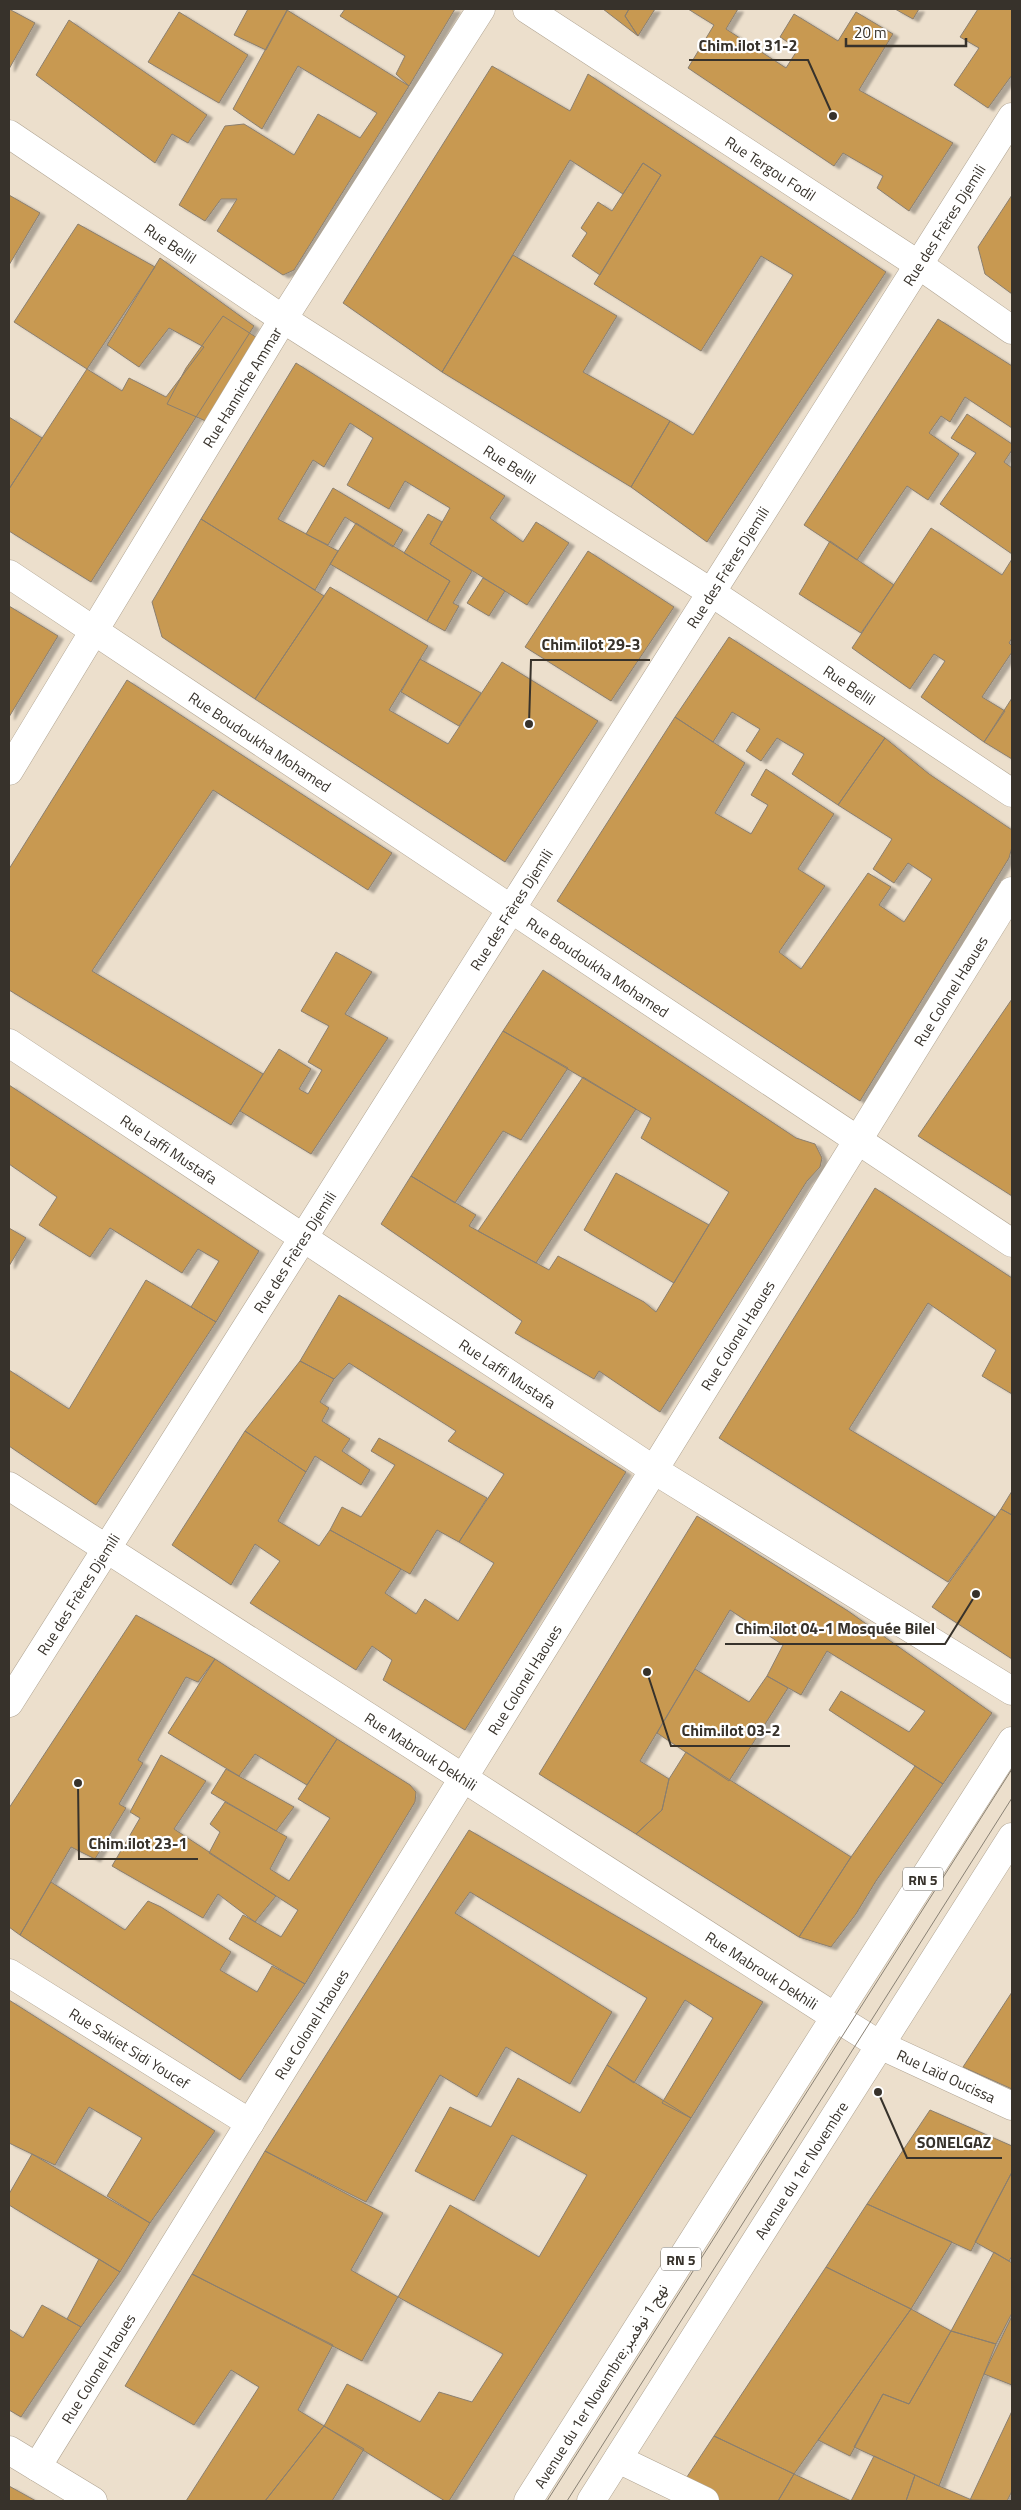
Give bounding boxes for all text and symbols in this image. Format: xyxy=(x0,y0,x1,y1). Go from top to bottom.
scale bar xyxy=(846,15,966,47)
text: 20 m xyxy=(854,21,887,44)
callout: Chim.ilot 31-2 xyxy=(689,29,808,60)
text: Chim.ilot 31-2 xyxy=(699,33,797,57)
street label: Rue Tergou Fodil xyxy=(721,130,821,206)
street label: Rue des Frères Djemili xyxy=(897,159,991,290)
street label: Rue Bellil xyxy=(140,217,201,269)
street label: Rue Hanniche Ammar xyxy=(196,322,287,452)
street label: Rue Bellil xyxy=(479,439,541,489)
street label: Rue des Frères Djemili xyxy=(680,502,775,632)
callout: Chim.ilot 29-3 xyxy=(531,629,650,660)
text: Chim.ilot 29-3 xyxy=(542,632,640,656)
street label: Rue Bellil xyxy=(819,659,880,711)
street label: Rue Boudoukha Mohamed xyxy=(184,686,336,798)
street label: Rue des Frères Djemili xyxy=(464,844,558,975)
street label: Rue Boudoukha Mohamed xyxy=(522,911,674,1023)
street label: Rue Colonel Haoues xyxy=(907,931,993,1050)
street label: Rue Laffi Mustafa xyxy=(116,1108,223,1190)
street label: Rue des Frères Djemili xyxy=(247,1186,342,1317)
street label: Rue Colonel Haoues xyxy=(694,1275,780,1395)
street label: Rue Laffi Mustafa xyxy=(455,1333,561,1414)
street label: Rue des Frères Djemili xyxy=(31,1529,125,1659)
callout: Chim.ilot 04-1 Mosquée Bilel xyxy=(725,1613,945,1644)
text: Chim.ilot 04-1 Mosquée Bilel xyxy=(735,1616,935,1640)
street label: Rue Colonel Haoues xyxy=(481,1620,567,1739)
street label: Rue Mabrouk Dekhili xyxy=(360,1706,482,1796)
callout: Chim.ilot 03-2 xyxy=(671,1715,790,1746)
text: Chim.ilot 03-2 xyxy=(682,1718,780,1742)
callout: Chim.ilot 23-1 xyxy=(79,1828,198,1859)
text: Chim.ilot 23-1 xyxy=(89,1831,187,1855)
road number: RN 5 xyxy=(903,1868,943,1890)
street label: Rue Mabrouk Dekhili xyxy=(701,1925,823,2015)
street label: Rue Colonel Haoues xyxy=(268,1964,354,2084)
street label: Rue Sakiet Sidi Youcef xyxy=(65,2002,194,2094)
street label: Rue Laïd Oucissa xyxy=(893,2043,1000,2109)
street label: Avenue du 1er Novembre xyxy=(748,2096,853,2243)
callout: SONELGAZ xyxy=(907,2127,1002,2158)
text: SONELGAZ xyxy=(917,2130,991,2154)
road number: RN 5 xyxy=(661,2248,701,2270)
street label: Avenue du 1er Novembre;نهج 1 نوفمبر xyxy=(528,2279,674,2493)
street label: Rue Colonel Haoues xyxy=(55,2309,141,2428)

